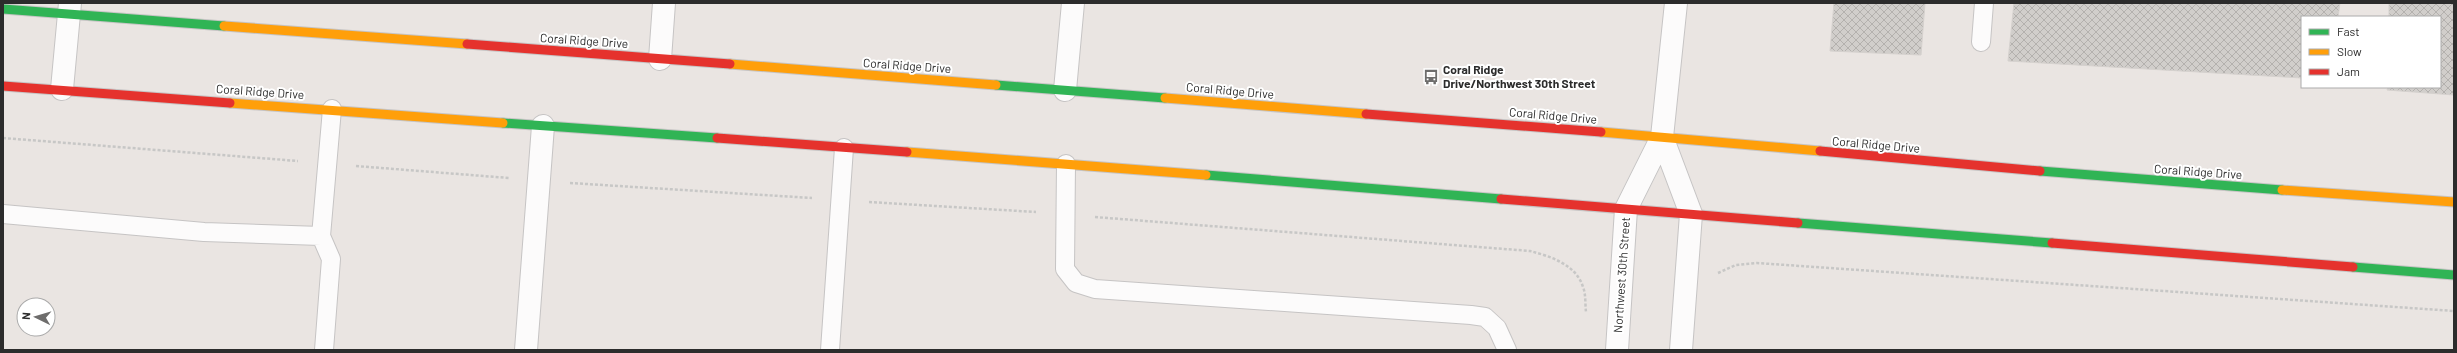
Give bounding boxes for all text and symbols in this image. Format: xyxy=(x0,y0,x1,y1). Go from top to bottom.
legend xyxy=(2301,16,2441,88)
text: Fast xyxy=(2337,24,2360,38)
street label: Coral Ridge Drive xyxy=(540,30,629,50)
text: Slow xyxy=(2337,44,2362,58)
street label: Coral Ridge Drive xyxy=(863,55,952,75)
place label: Coral Ridge Drive/Northwest 30th Street xyxy=(1443,62,1596,90)
text: Jam xyxy=(2337,64,2360,78)
bus stop icon: Coral Ridge Drive/Northwest 30th Street xyxy=(1422,68,1440,86)
street label: Coral Ridge Drive xyxy=(1185,79,1275,101)
street label: Coral Ridge Drive xyxy=(216,81,305,101)
street label: Coral Ridge Drive xyxy=(1508,104,1598,126)
street label: Coral Ridge Drive xyxy=(1831,133,1921,155)
street label: Coral Ridge Drive xyxy=(2154,161,2243,181)
street label: Northwest 30th Street xyxy=(1610,217,1632,333)
north arrow xyxy=(16,297,56,337)
text: N xyxy=(19,312,32,320)

